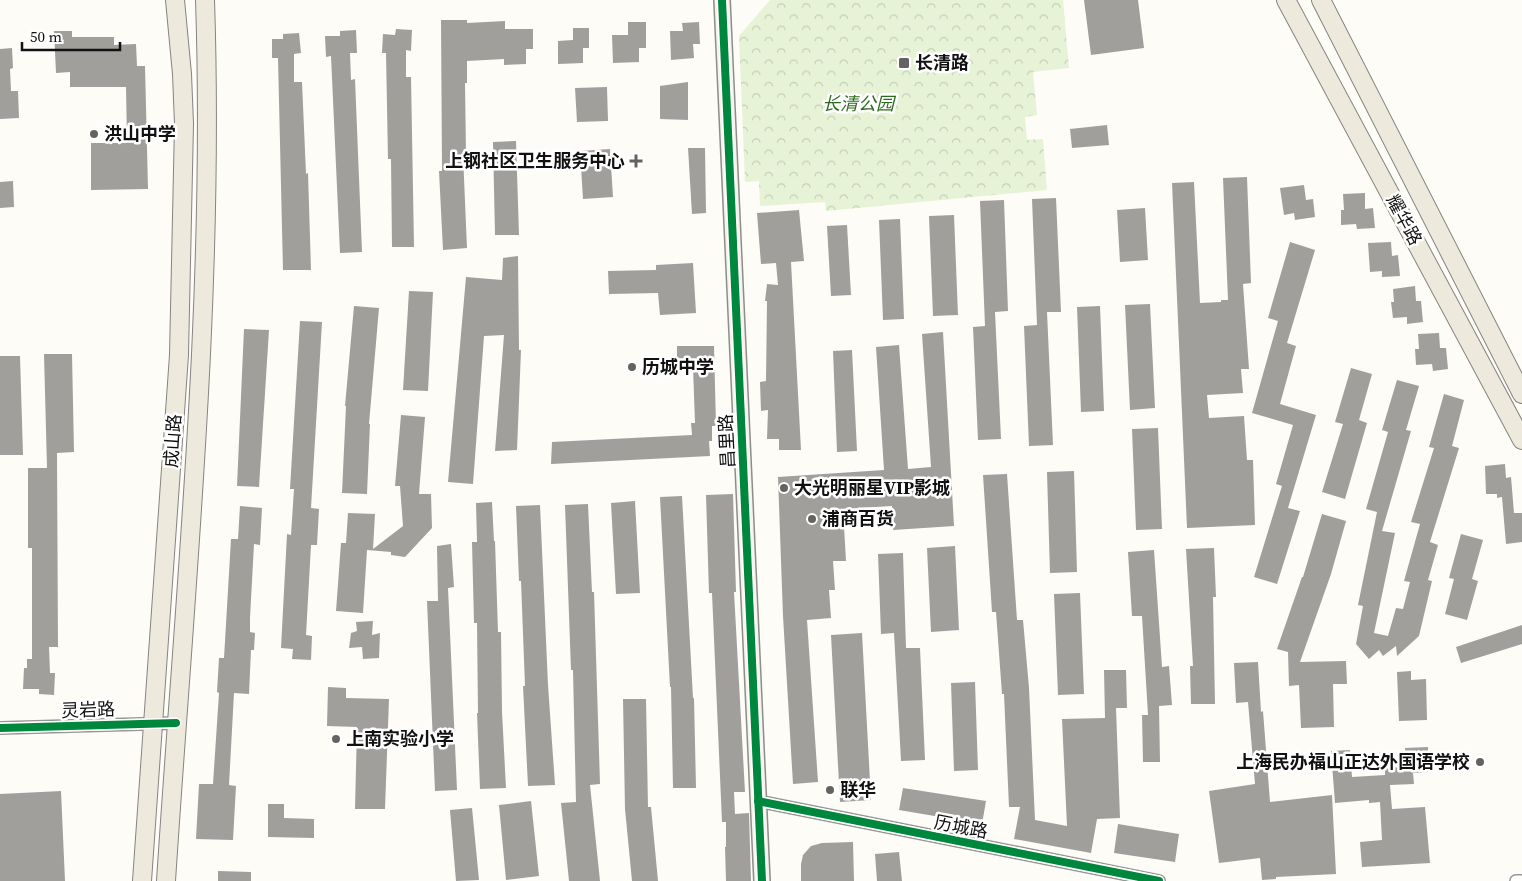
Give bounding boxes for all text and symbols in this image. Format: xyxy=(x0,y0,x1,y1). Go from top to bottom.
scale bar xyxy=(22,20,120,52)
text: 50 m xyxy=(30,26,62,47)
place label: 长清路 xyxy=(915,50,969,75)
marker: 长清路 xyxy=(897,56,911,70)
park label: 长清公园 xyxy=(822,91,897,116)
place label: 洪山中学 xyxy=(104,121,176,146)
marker: 洪山中学 xyxy=(88,128,100,140)
place label: 上钢社区卫生服务中心 xyxy=(445,148,625,173)
marker: 上钢社区卫生服务中心 xyxy=(629,154,643,168)
street label: 耀华路 xyxy=(1381,190,1428,249)
place label: 历城中学 xyxy=(642,354,714,379)
marker: 历城中学 xyxy=(626,361,638,373)
street label: 成山路 xyxy=(158,413,187,469)
street label: 昌里路 xyxy=(713,413,740,469)
place label: 大光明丽星VIP影城 xyxy=(794,475,950,500)
marker: 大光明丽星VIP影城 xyxy=(778,482,790,494)
place label: 浦商百货 xyxy=(822,506,894,531)
marker: 浦商百货 xyxy=(806,513,818,525)
street label: 灵岩路 xyxy=(61,696,115,723)
place label: 上南实验小学 xyxy=(346,726,454,751)
marker: 上南实验小学 xyxy=(330,733,342,745)
place label: 上海民办福山正达外国语学校 xyxy=(1236,749,1470,774)
marker: 上海民办福山正达外国语学校 xyxy=(1474,756,1486,768)
place label: 联华 xyxy=(840,777,876,802)
marker: 联华 xyxy=(824,784,836,796)
street label: 历城路 xyxy=(932,809,990,844)

